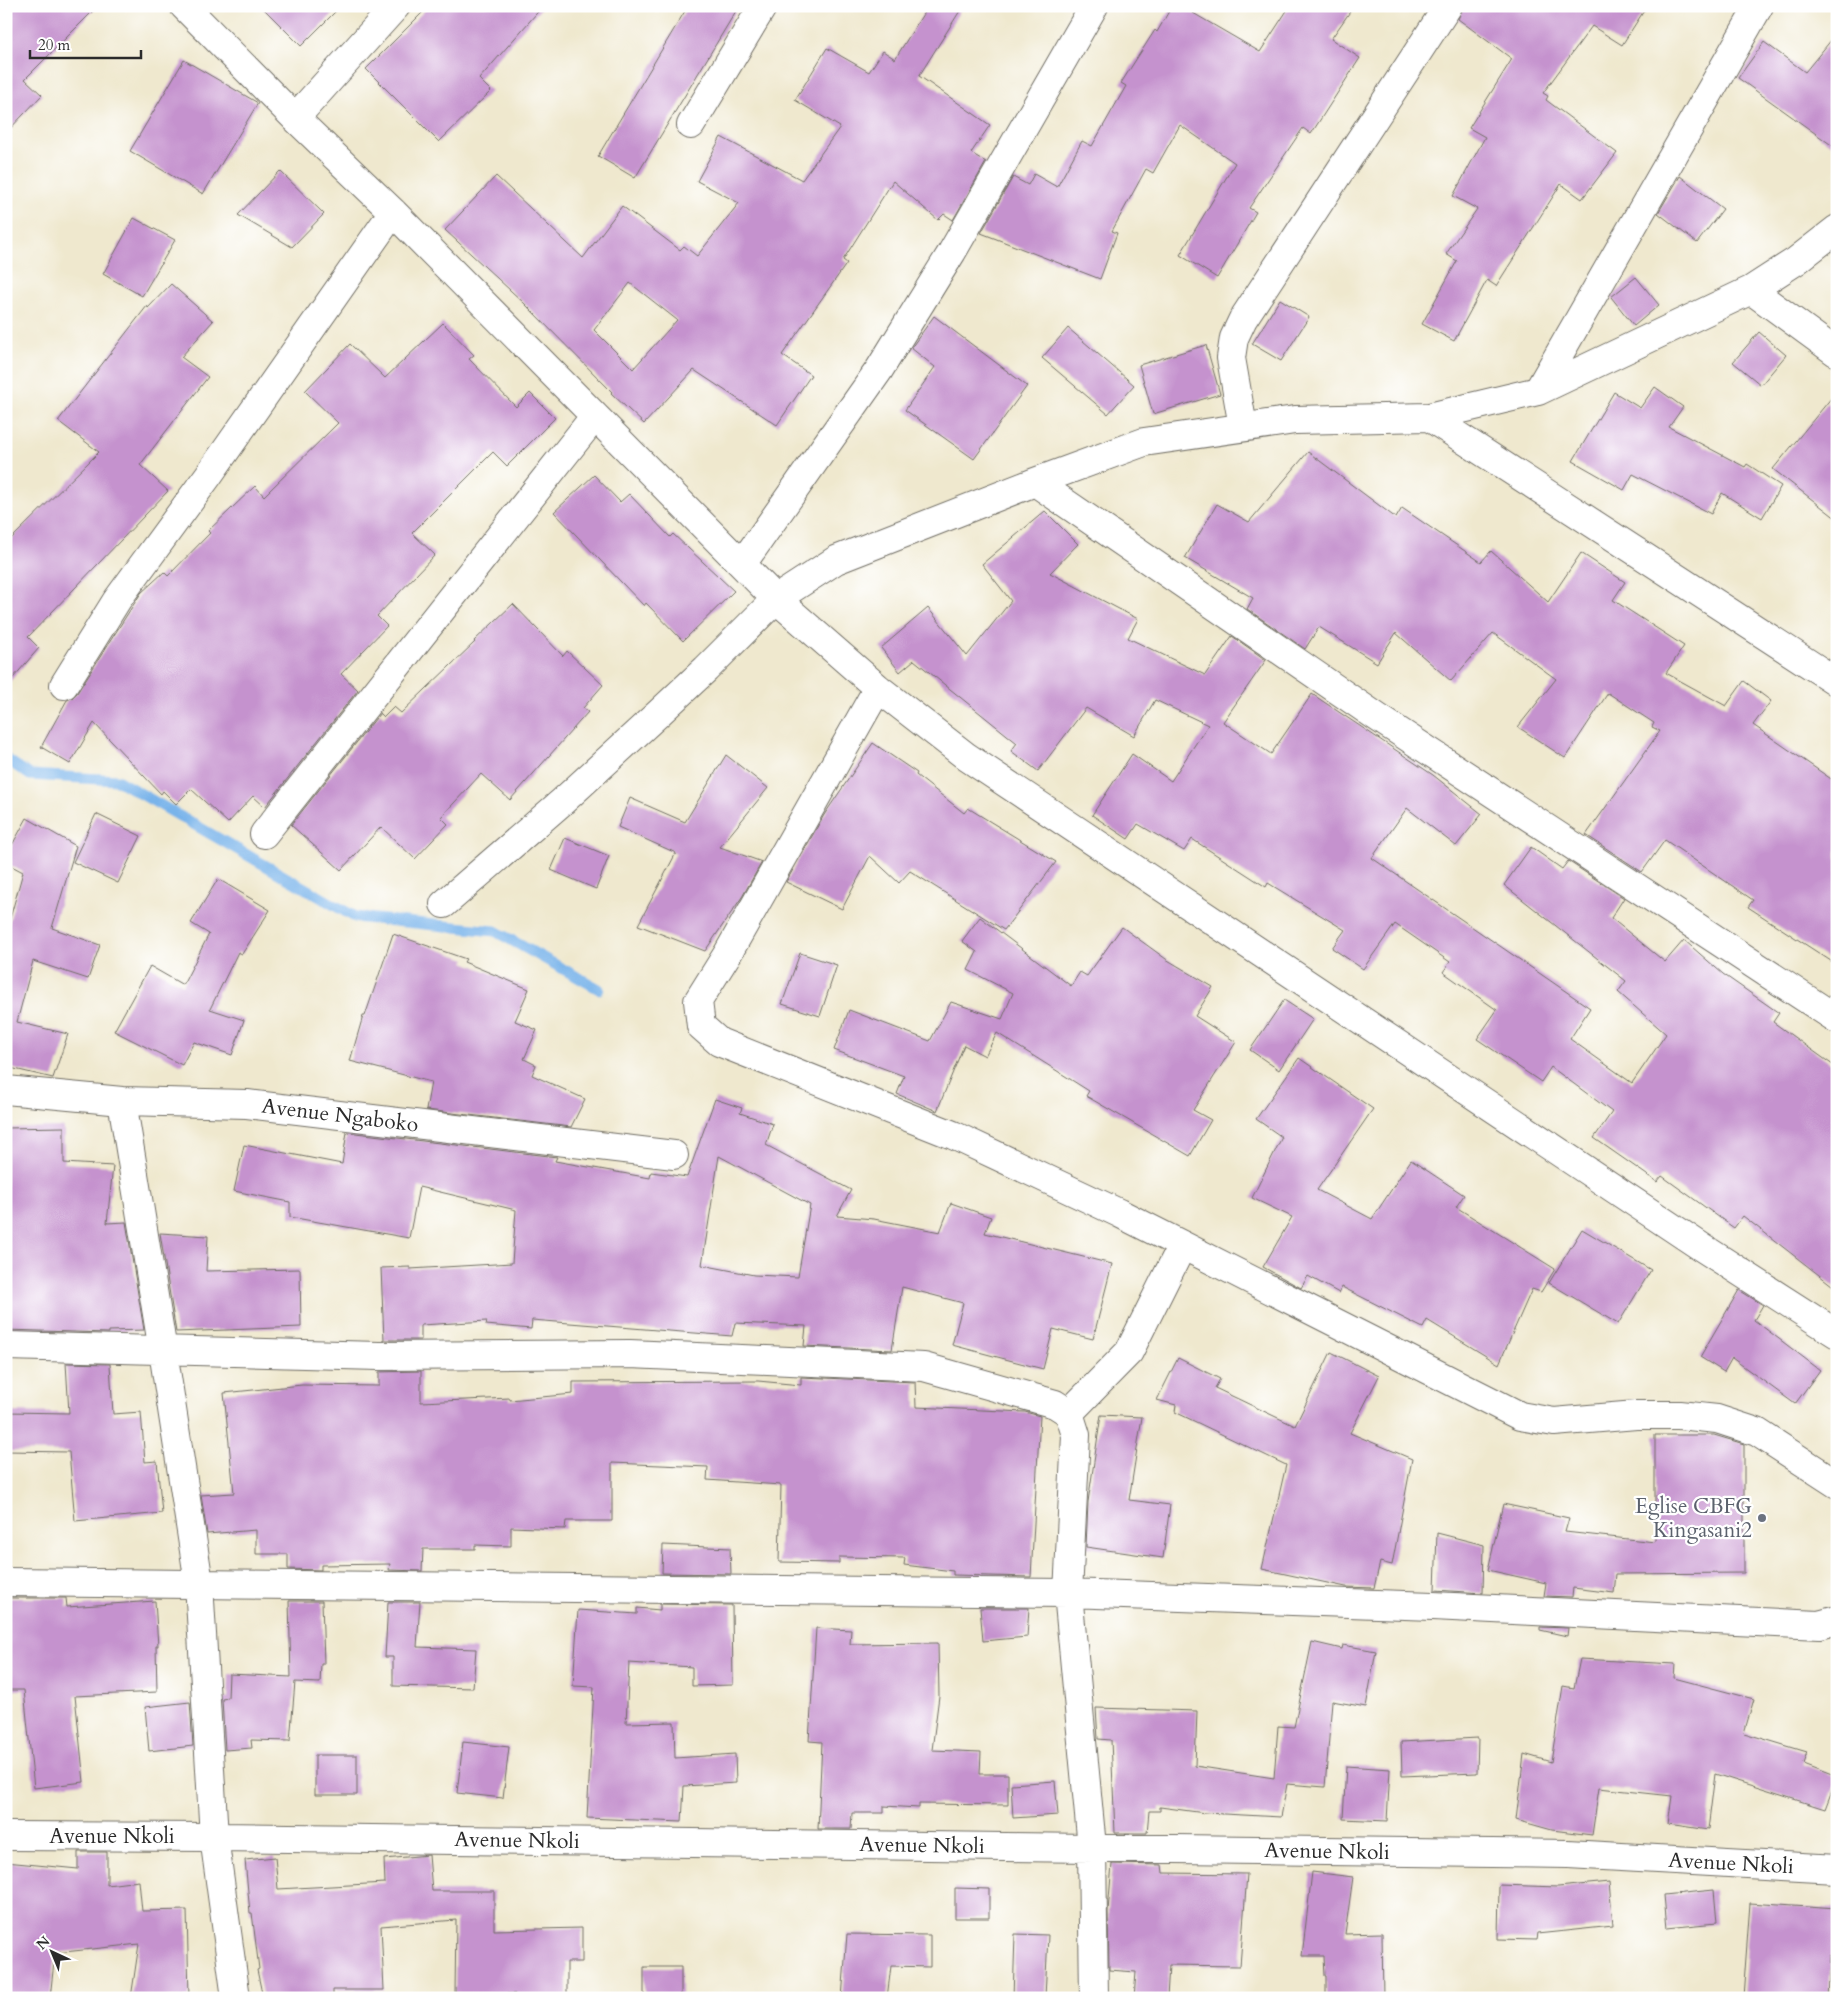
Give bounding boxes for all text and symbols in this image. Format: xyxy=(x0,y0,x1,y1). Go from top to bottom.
scale bar xyxy=(30,28,141,60)
text: 20 m xyxy=(38,35,70,55)
street label: Avenue Ngaboko xyxy=(260,1091,420,1139)
place label: Eglise CBFG Kingasani2 xyxy=(1635,1492,1752,1545)
marker: Eglise CBFG Kingasani2 xyxy=(1756,1512,1768,1524)
street label: Avenue Nkoli xyxy=(49,1822,175,1851)
street label: Avenue Nkoli xyxy=(454,1825,580,1856)
street label: Avenue Nkoli xyxy=(859,1830,985,1861)
street label: Avenue Nkoli xyxy=(1264,1836,1390,1867)
street label: Avenue Nkoli xyxy=(1668,1846,1794,1881)
north arrow xyxy=(28,1926,78,1976)
text: N xyxy=(32,1932,54,1954)

